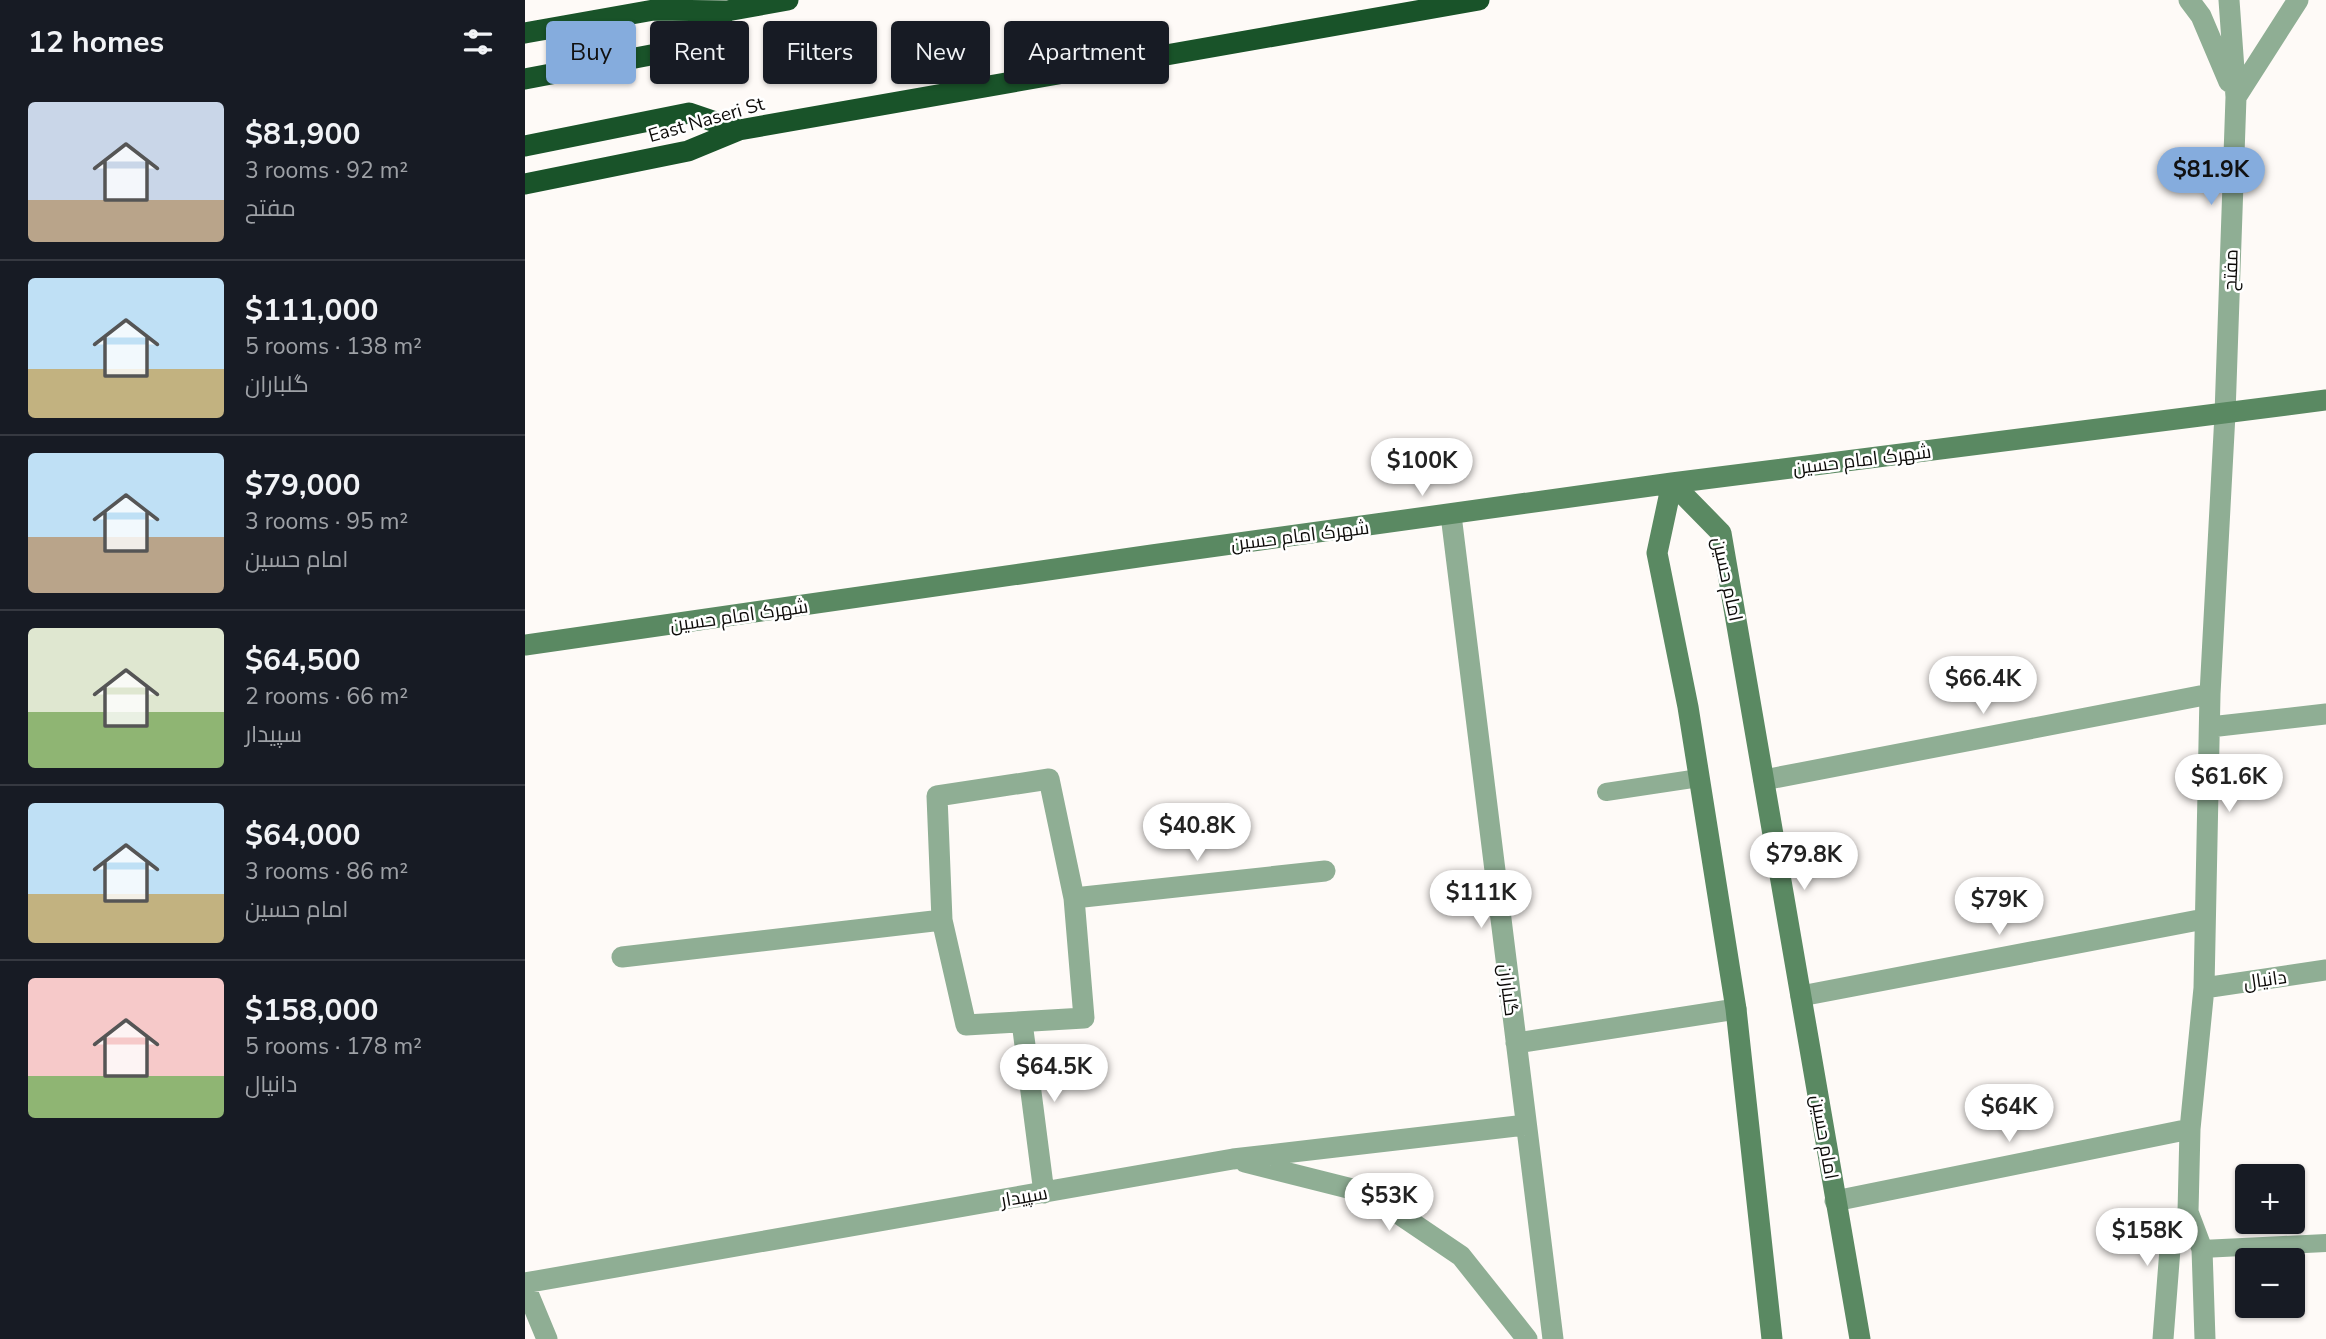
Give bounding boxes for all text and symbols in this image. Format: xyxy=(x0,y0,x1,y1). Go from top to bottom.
chip: Buy xyxy=(546,21,636,84)
chip: Rent xyxy=(650,21,749,84)
chip: Filters xyxy=(763,21,877,84)
chip: New xyxy=(891,21,990,84)
chip: Apartment xyxy=(1004,21,1169,84)
text: 12 homes xyxy=(28,22,164,63)
icon: filters xyxy=(459,23,497,61)
street label: East Naseri St xyxy=(645,91,768,149)
text: $81,900 xyxy=(245,114,360,155)
icon: home xyxy=(84,130,168,214)
pin: $81.9K xyxy=(2154,148,2268,207)
text: $81.9K xyxy=(2173,154,2249,185)
text: 3 rooms · 92 m² xyxy=(245,155,408,186)
text: مفتح xyxy=(245,193,296,224)
street label: مفتح xyxy=(2217,249,2245,291)
text: $111,000 xyxy=(245,290,378,331)
icon: home xyxy=(84,306,168,390)
text: 5 rooms · 138 m² xyxy=(245,331,422,362)
text: گلباران xyxy=(245,369,309,400)
pin: $100K xyxy=(1373,438,1471,498)
street label: شهرک امام حسین xyxy=(1791,439,1933,481)
text: $100K xyxy=(1387,445,1457,476)
text: $79,000 xyxy=(245,465,360,506)
icon: home xyxy=(84,481,168,565)
text: 3 rooms · 95 m² xyxy=(245,506,408,537)
street label: شهرک امام حسین xyxy=(1229,515,1371,557)
street label: امام حسین xyxy=(1705,535,1749,624)
text: امام حسین xyxy=(245,544,348,575)
street label: شهرک امام حسین xyxy=(668,593,810,639)
text: $64,500 xyxy=(245,640,360,681)
icon: home xyxy=(84,656,168,740)
pin: $66.4K xyxy=(1926,656,2040,716)
text: $66.4K xyxy=(1945,663,2021,694)
text: 2 rooms · 66 m² xyxy=(245,681,408,712)
text: سپیدار xyxy=(245,719,302,750)
pin: $61.6K xyxy=(2172,754,2286,814)
text: $61.6K xyxy=(2191,761,2267,792)
pin: $40.8K xyxy=(1140,804,1254,863)
text: $40.8K xyxy=(1159,810,1235,841)
text: $64,000 xyxy=(245,815,360,856)
icon: home xyxy=(84,831,168,915)
pin: $79.8K xyxy=(1747,832,1861,892)
text: $79.8K xyxy=(1766,839,1842,870)
text: 3 rooms · 86 m² xyxy=(245,856,408,887)
pin: $111K xyxy=(1432,870,1530,930)
text: $111K xyxy=(1446,877,1516,908)
pin: $79K xyxy=(1958,878,2040,937)
text: $79K xyxy=(1971,884,2027,915)
text: امام حسین xyxy=(245,894,348,925)
street label: گلباران xyxy=(1492,962,1524,1018)
street label: دانیال xyxy=(2242,964,2288,996)
text: $158,000 xyxy=(245,990,378,1031)
icon: home xyxy=(84,1006,168,1090)
text: 5 rooms · 178 m² xyxy=(245,1031,422,1062)
pin: $64.5K xyxy=(997,1044,1111,1104)
text: $64.5K xyxy=(1016,1051,1092,1082)
text: دانیال xyxy=(245,1069,297,1100)
pin: $64K xyxy=(1968,1084,2050,1144)
text: $64K xyxy=(1981,1091,2037,1122)
street label: امام حسین xyxy=(1804,1093,1844,1182)
map controls xyxy=(2235,1164,2305,1318)
button: + xyxy=(2235,1164,2305,1234)
pin: $53K xyxy=(1348,1174,1430,1233)
street label: سپیدار xyxy=(998,1180,1050,1214)
text: $53K xyxy=(1361,1180,1417,1211)
pin: $158K xyxy=(2098,1208,2196,1268)
text: $158K xyxy=(2112,1215,2182,1246)
button: − xyxy=(2235,1248,2305,1318)

